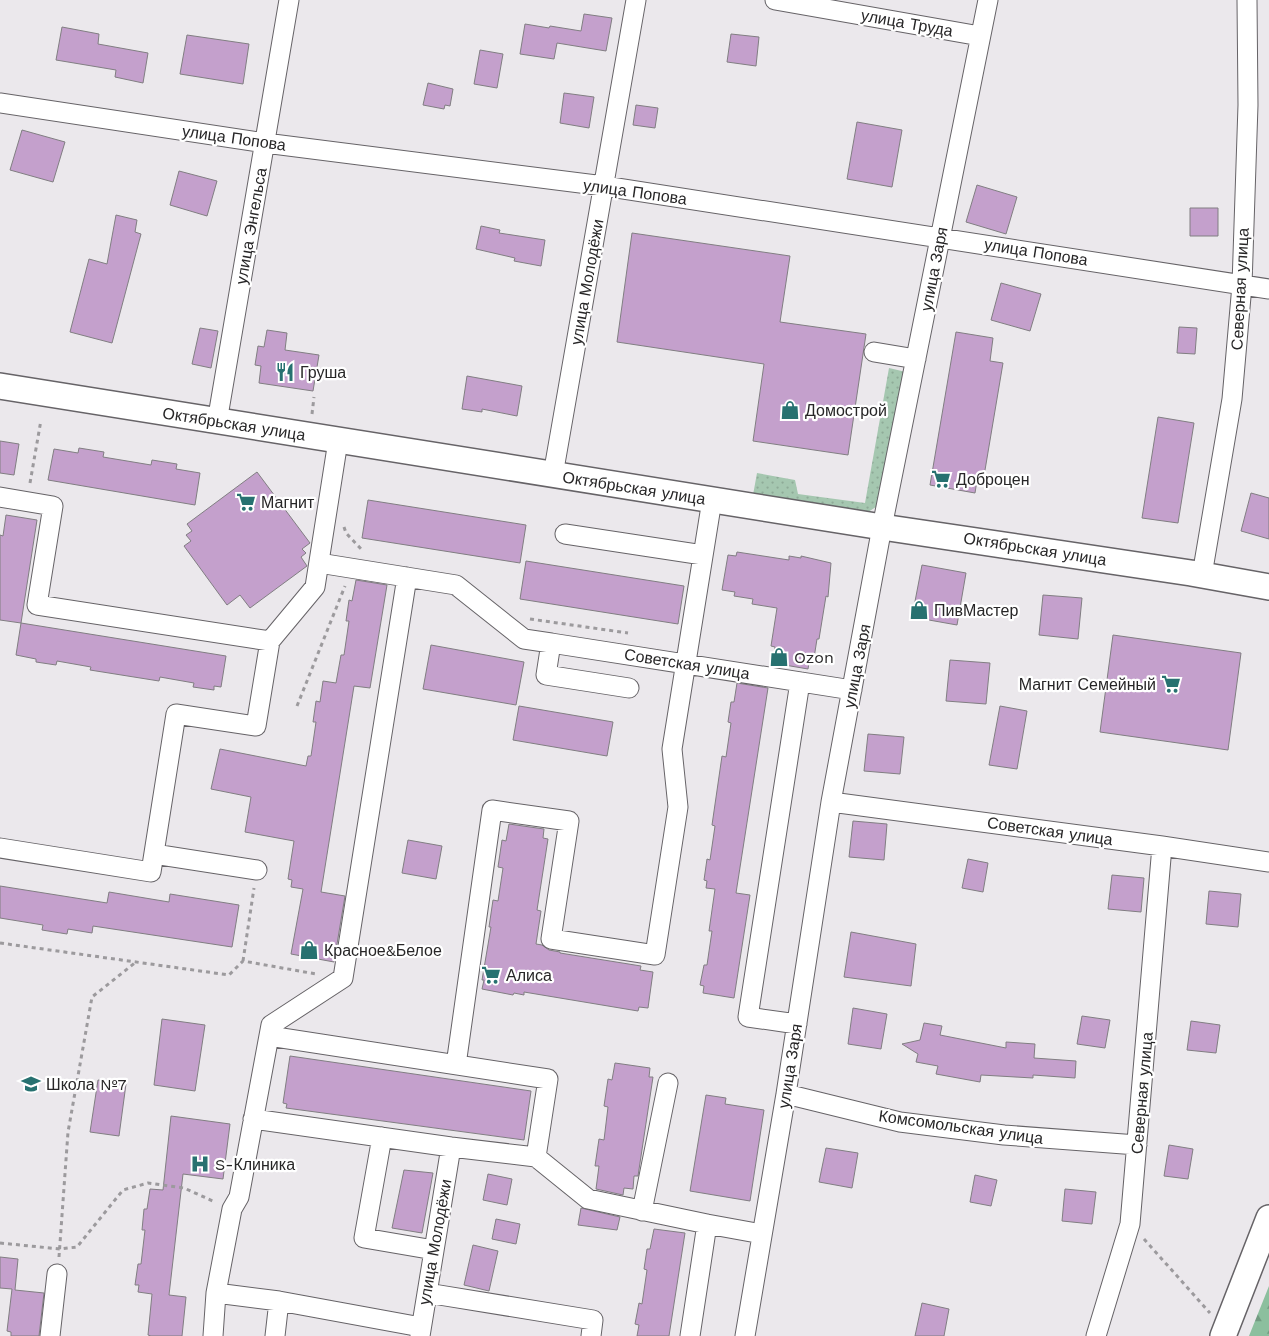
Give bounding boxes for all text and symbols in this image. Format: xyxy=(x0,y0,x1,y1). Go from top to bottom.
street label: улица Труда xyxy=(860,6,954,40)
street label: улица Попова xyxy=(181,121,287,155)
street label: улица Энгельса xyxy=(231,166,271,286)
street label: улица Попова xyxy=(582,175,688,209)
street label: улица Молодёжи xyxy=(567,218,607,346)
street label: улица Заря xyxy=(917,225,951,313)
street label: Северная улица xyxy=(1227,227,1253,351)
street label: улица Попова xyxy=(983,234,1089,270)
restaurant icon: Груша xyxy=(274,361,296,383)
place label: Груша xyxy=(300,363,346,382)
shop icon: Домострой xyxy=(779,399,801,421)
place label: Домострой xyxy=(805,401,887,420)
street label: Октябрьская улица xyxy=(161,403,307,445)
street label: Октябрьская улица xyxy=(561,467,707,509)
supermarket icon: Доброцен xyxy=(930,468,952,490)
place label: Доброцен xyxy=(956,470,1030,489)
supermarket icon: Магнит xyxy=(235,491,257,513)
place label: Магнит xyxy=(261,493,315,512)
street label: Октябрьская улица xyxy=(962,528,1108,570)
shop icon: ПивМастер xyxy=(908,599,930,621)
place label: ПивМастер xyxy=(934,601,1018,620)
street label: улица Заря xyxy=(840,622,874,710)
street label: Советская улица xyxy=(623,645,751,683)
shop icon: Ozon xyxy=(768,646,790,668)
place label: Ozon xyxy=(794,648,834,667)
supermarket icon: Магнит Семейный xyxy=(1160,673,1182,695)
place label: Магнит Семейный xyxy=(1019,675,1156,694)
street label: Советская улица xyxy=(986,813,1114,849)
shop icon: Красное&Белое xyxy=(298,939,320,961)
place label: Красное&Белое xyxy=(324,941,442,960)
supermarket icon: Алиса xyxy=(480,964,502,986)
place label: Алиса xyxy=(506,966,552,985)
street label: улица Заря xyxy=(774,1022,806,1110)
street label: Северная улица xyxy=(1127,1031,1157,1155)
school or university icon: Школа №7 xyxy=(20,1073,42,1095)
place label: Школа №7 xyxy=(46,1075,127,1094)
street label: Комсомольская улица xyxy=(878,1106,1045,1148)
hospital icon: S-Клиника xyxy=(189,1153,211,1175)
place label: S-Клиника xyxy=(215,1155,295,1174)
street label: улица Молодёжи xyxy=(415,1178,455,1306)

